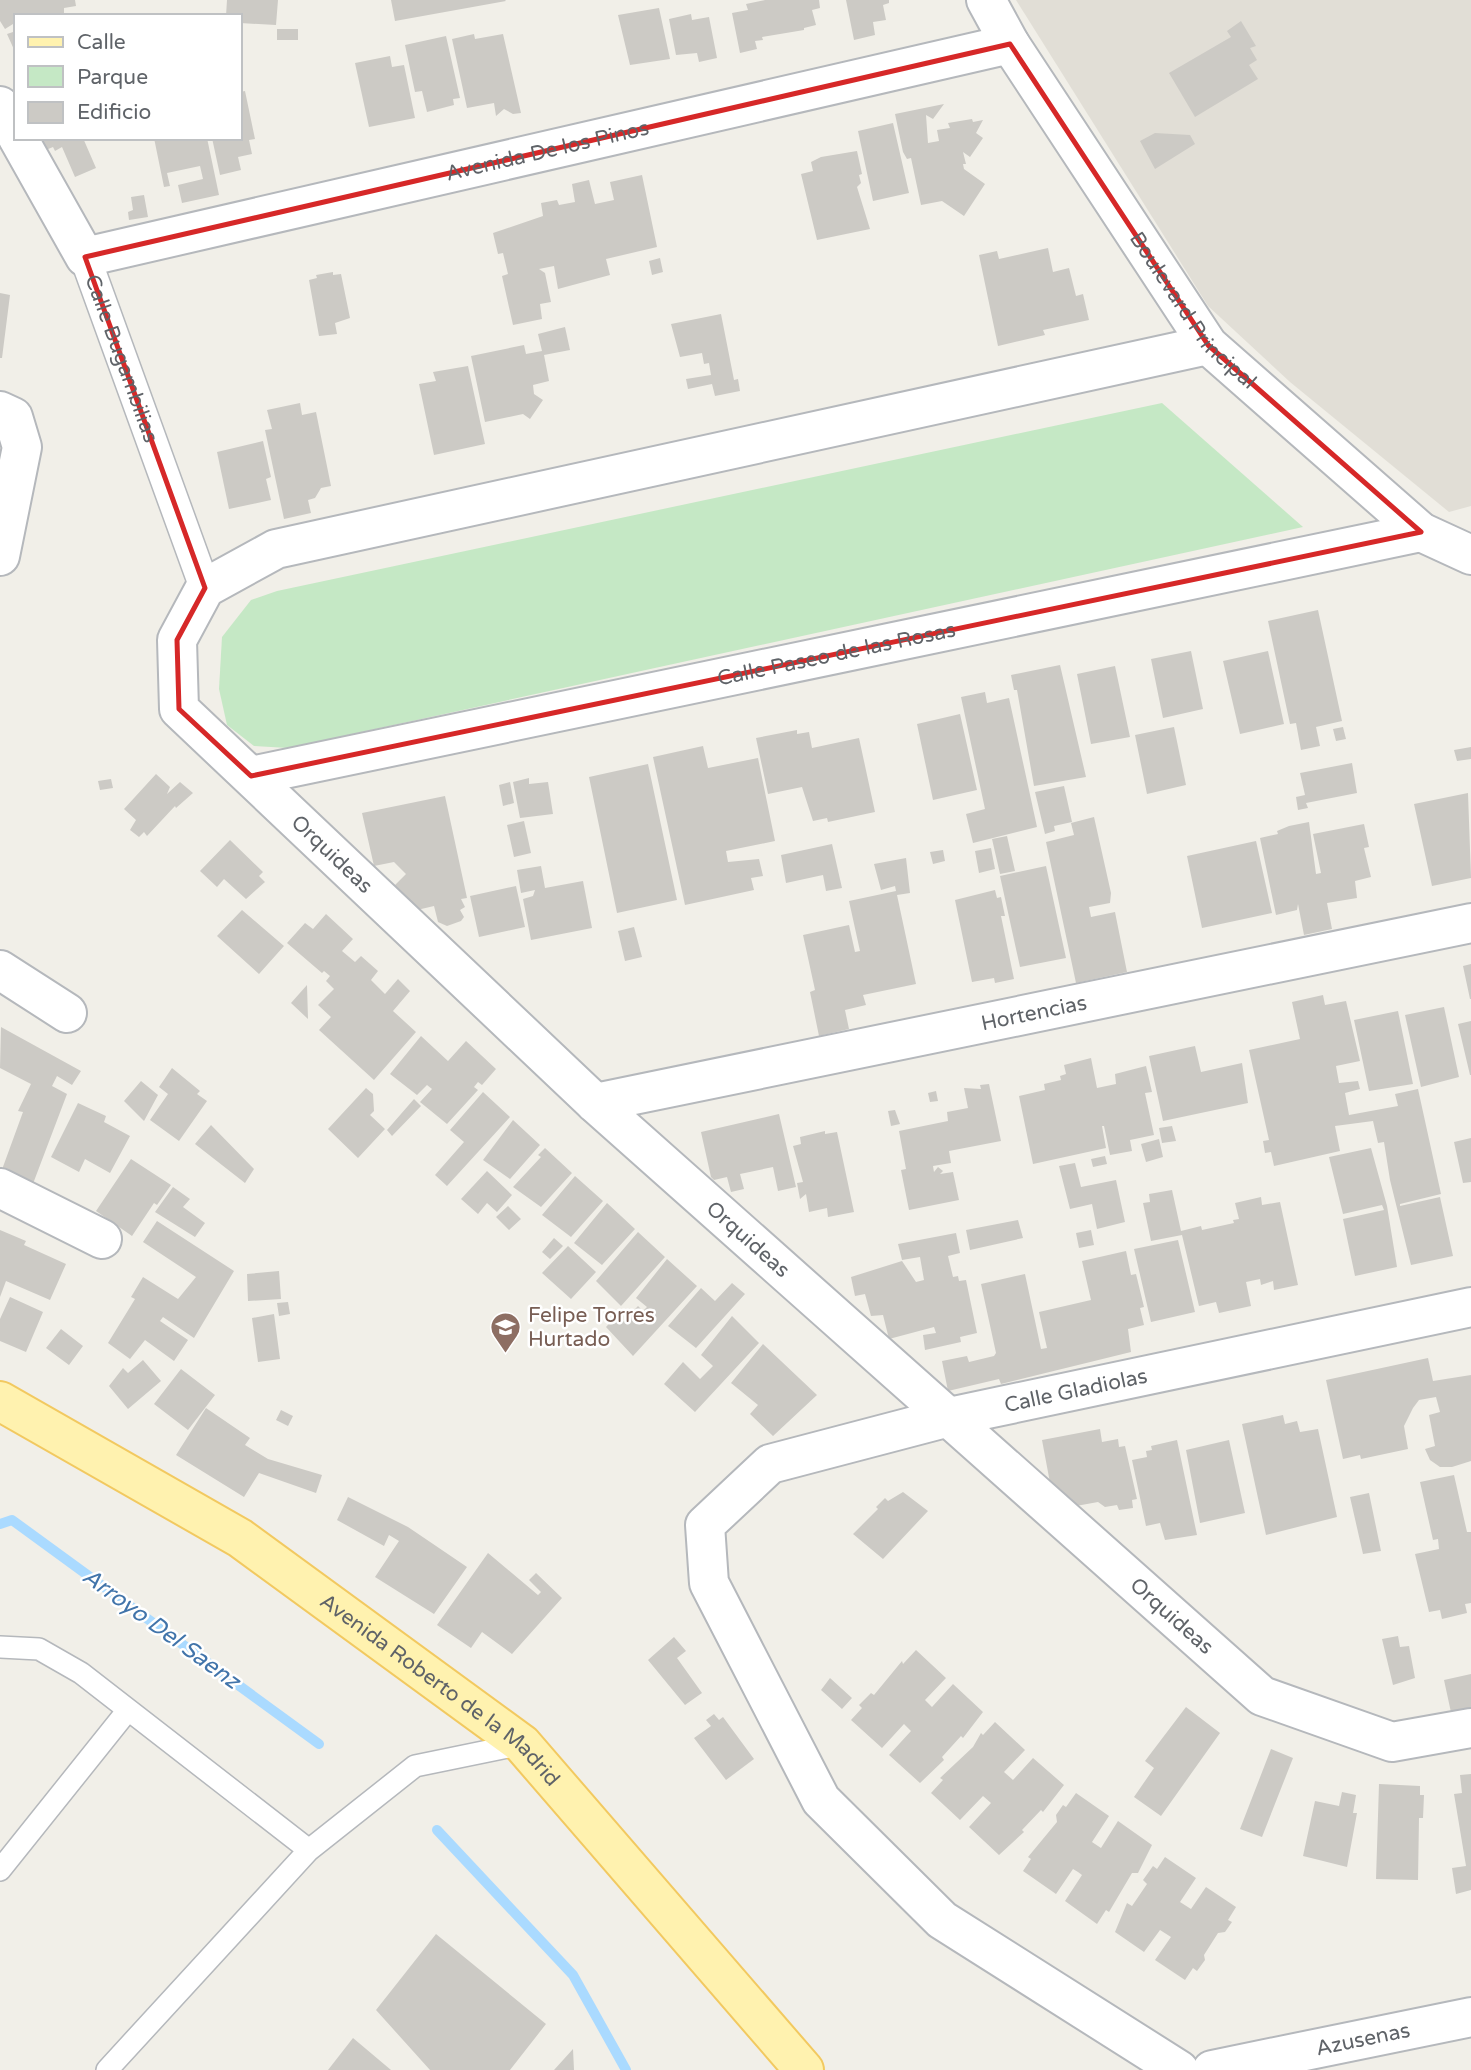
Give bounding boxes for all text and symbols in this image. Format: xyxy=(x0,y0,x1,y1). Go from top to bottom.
legend xyxy=(14,14,242,140)
text: Calle xyxy=(77,30,126,55)
text: Parque xyxy=(77,65,148,90)
text: Edificio xyxy=(77,100,151,125)
street label: Avenida De los Pinos xyxy=(443,115,651,186)
street label: Boulevard Principal xyxy=(1124,227,1261,394)
street label: Calle Bugambilias xyxy=(80,271,164,446)
street label: Calle Paseo de las Rosas xyxy=(715,617,958,691)
street label: Orquideas xyxy=(286,810,378,898)
street label: Hortencias xyxy=(979,990,1089,1036)
street label: Orquideas xyxy=(701,1196,795,1283)
place label: Felipe Torres Hurtado xyxy=(528,1303,655,1352)
school or university icon: Felipe Torres Hurtado xyxy=(488,1310,522,1354)
street label: Calle Gladiolas xyxy=(1002,1363,1150,1418)
water label: Arroyo Del Saenz xyxy=(77,1563,247,1697)
street label: Orquideas xyxy=(1125,1572,1219,1659)
street label: Avenida Roberto de la Madrid xyxy=(315,1588,565,1791)
street label: Azusenas xyxy=(1314,2017,1412,2061)

